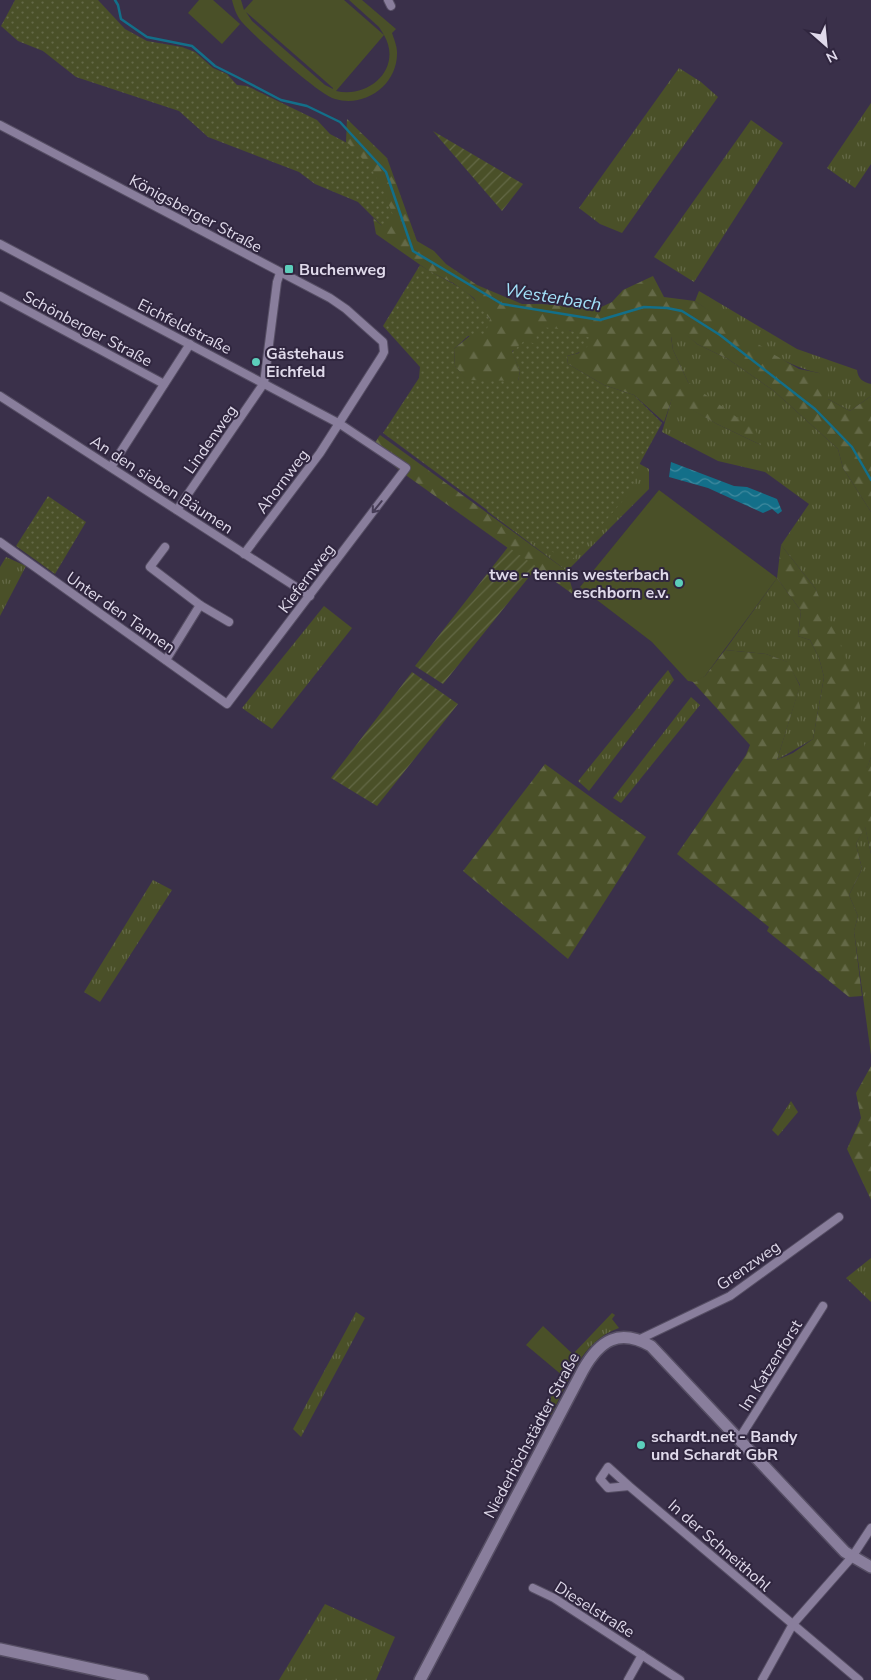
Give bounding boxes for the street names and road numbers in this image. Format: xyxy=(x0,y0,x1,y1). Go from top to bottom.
street label: Königsberger Straße xyxy=(125,170,266,258)
street label: Schönberger Straße xyxy=(19,286,156,372)
street label: Eichfeldstraße xyxy=(134,294,235,360)
street label: Lindenweg xyxy=(179,401,243,478)
street label: An den sieben Bäumen xyxy=(86,430,237,539)
street label: Ahornweg xyxy=(251,445,314,518)
street label: Kiefernweg xyxy=(273,539,340,618)
street label: Unter den Tannen xyxy=(62,567,179,659)
street label: Grenzweg xyxy=(712,1236,785,1296)
street label: Im Katzenforst xyxy=(734,1315,808,1415)
street label: Niederhöchstädter Straße xyxy=(479,1349,585,1522)
street label: In der Schneithohl xyxy=(663,1495,776,1597)
street label: Dieselstraße xyxy=(550,1576,639,1643)

